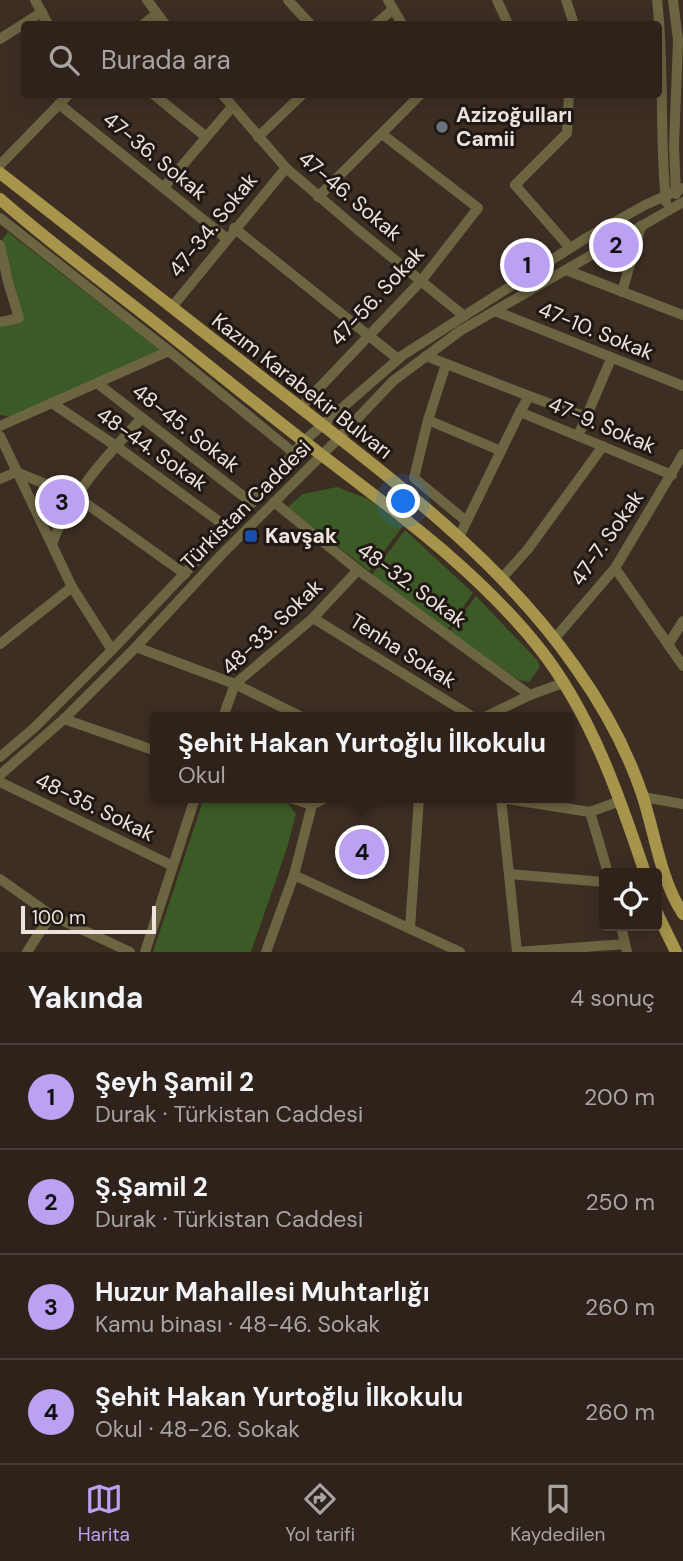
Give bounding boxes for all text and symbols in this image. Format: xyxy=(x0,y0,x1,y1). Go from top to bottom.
search box xyxy=(21,21,662,98)
icon: search xyxy=(45,41,83,79)
text: Burada ara xyxy=(101,43,231,77)
place label: Azizoğulları Camii xyxy=(456,101,572,153)
street label: 47-36. Sokak xyxy=(97,105,213,207)
marker: Azizoğulları Camii xyxy=(434,119,450,135)
street label: 47-46. Sokak xyxy=(293,145,408,248)
street label: 47-34. Sokak xyxy=(162,167,264,283)
pin: 2 xyxy=(593,219,639,271)
pin: 1 xyxy=(504,239,550,291)
street label: 47-56. Sokak xyxy=(324,240,431,352)
street label: 47-10. Sokak xyxy=(534,295,658,367)
street label: Kazım Karabekir Bulvarı xyxy=(206,307,398,465)
street label: 48-45. Sokak xyxy=(126,377,246,479)
street label: 47-9. Sokak xyxy=(544,390,660,460)
street label: 48-44. Sokak xyxy=(91,400,213,498)
street label: Türkistan Caddesi xyxy=(175,434,317,576)
pin: 3 xyxy=(39,476,85,528)
your location xyxy=(386,484,420,518)
street label: 47-7. Sokak xyxy=(564,484,650,591)
place label: Kavşak xyxy=(265,522,337,550)
marker: Kavşak xyxy=(243,528,259,544)
street label: 48-32. Sokak xyxy=(352,536,472,634)
street label: 48-33. Sokak xyxy=(215,573,329,681)
street label: Tenha Sokak xyxy=(345,607,462,695)
popup xyxy=(150,712,574,803)
text: Şehit Hakan Yurtoğlu İlkokulu xyxy=(178,726,546,760)
text: Okul xyxy=(178,760,226,790)
street label: 48-35. Sokak xyxy=(31,766,159,848)
pin: 4 xyxy=(339,826,385,878)
map controls xyxy=(599,868,662,931)
button: locate xyxy=(599,868,662,931)
scale bar xyxy=(21,903,156,935)
text: 100 m xyxy=(32,905,86,930)
text: Yakında xyxy=(28,978,143,1017)
text: 4 sonuç xyxy=(570,983,655,1013)
text: Şeyh Şamil 2 xyxy=(95,1065,254,1099)
text: 1 xyxy=(47,1082,55,1112)
text: 200 m xyxy=(584,1082,655,1112)
text: Durak · Türkistan Caddesi xyxy=(95,1099,363,1129)
text: Ş.Şamil 2 xyxy=(95,1170,208,1204)
text: 2 xyxy=(44,1187,58,1217)
text: 250 m xyxy=(585,1187,655,1217)
text: Durak · Türkistan Caddesi xyxy=(95,1204,363,1234)
text: Huzur Mahallesi Muhtarlığı xyxy=(95,1275,430,1309)
text: 3 xyxy=(44,1292,58,1322)
text: 260 m xyxy=(585,1292,655,1322)
text: Kamu binası · 48-46. Sokak xyxy=(95,1309,380,1339)
text: Şehit Hakan Yurtoğlu İlkokulu xyxy=(95,1380,463,1414)
text: 4 xyxy=(44,1397,58,1427)
text: 260 m xyxy=(585,1397,655,1427)
text: Okul · 48-26. Sokak xyxy=(95,1414,300,1444)
tab: Harita xyxy=(78,1480,130,1547)
tab: Yol tarifi xyxy=(285,1480,355,1547)
tab: Kaydedilen xyxy=(510,1480,605,1547)

